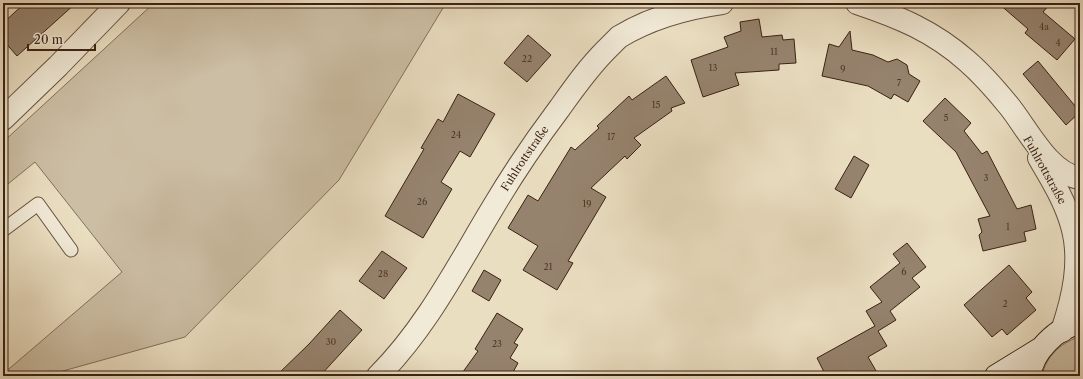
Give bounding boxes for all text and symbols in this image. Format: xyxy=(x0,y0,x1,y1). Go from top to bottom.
house number: 4a xyxy=(1039,21,1049,32)
scale bar xyxy=(28,26,95,52)
text: 20 m xyxy=(34,32,63,47)
house number: 4 xyxy=(1055,37,1061,48)
house number: 11 xyxy=(770,46,778,57)
house number: 22 xyxy=(522,53,532,64)
house number: 13 xyxy=(709,62,717,73)
house number: 9 xyxy=(840,63,846,74)
house number: 7 xyxy=(897,77,902,88)
house number: 15 xyxy=(652,99,660,110)
house number: 5 xyxy=(944,112,949,123)
street label: Fuhlrottstraße xyxy=(498,123,552,194)
house number: 24 xyxy=(451,129,461,140)
house number: 17 xyxy=(607,131,616,142)
street label: Fuhlrottstraße xyxy=(1020,133,1070,207)
house number: 3 xyxy=(984,172,989,183)
house number: 26 xyxy=(417,196,427,207)
house number: 19 xyxy=(582,198,592,209)
house number: 1 xyxy=(1006,221,1010,232)
house number: 21 xyxy=(544,261,553,272)
house number: 6 xyxy=(901,266,907,277)
house number: 28 xyxy=(378,268,388,279)
house number: 2 xyxy=(1002,298,1008,309)
house number: 30 xyxy=(326,336,337,347)
house number: 23 xyxy=(492,338,502,349)

